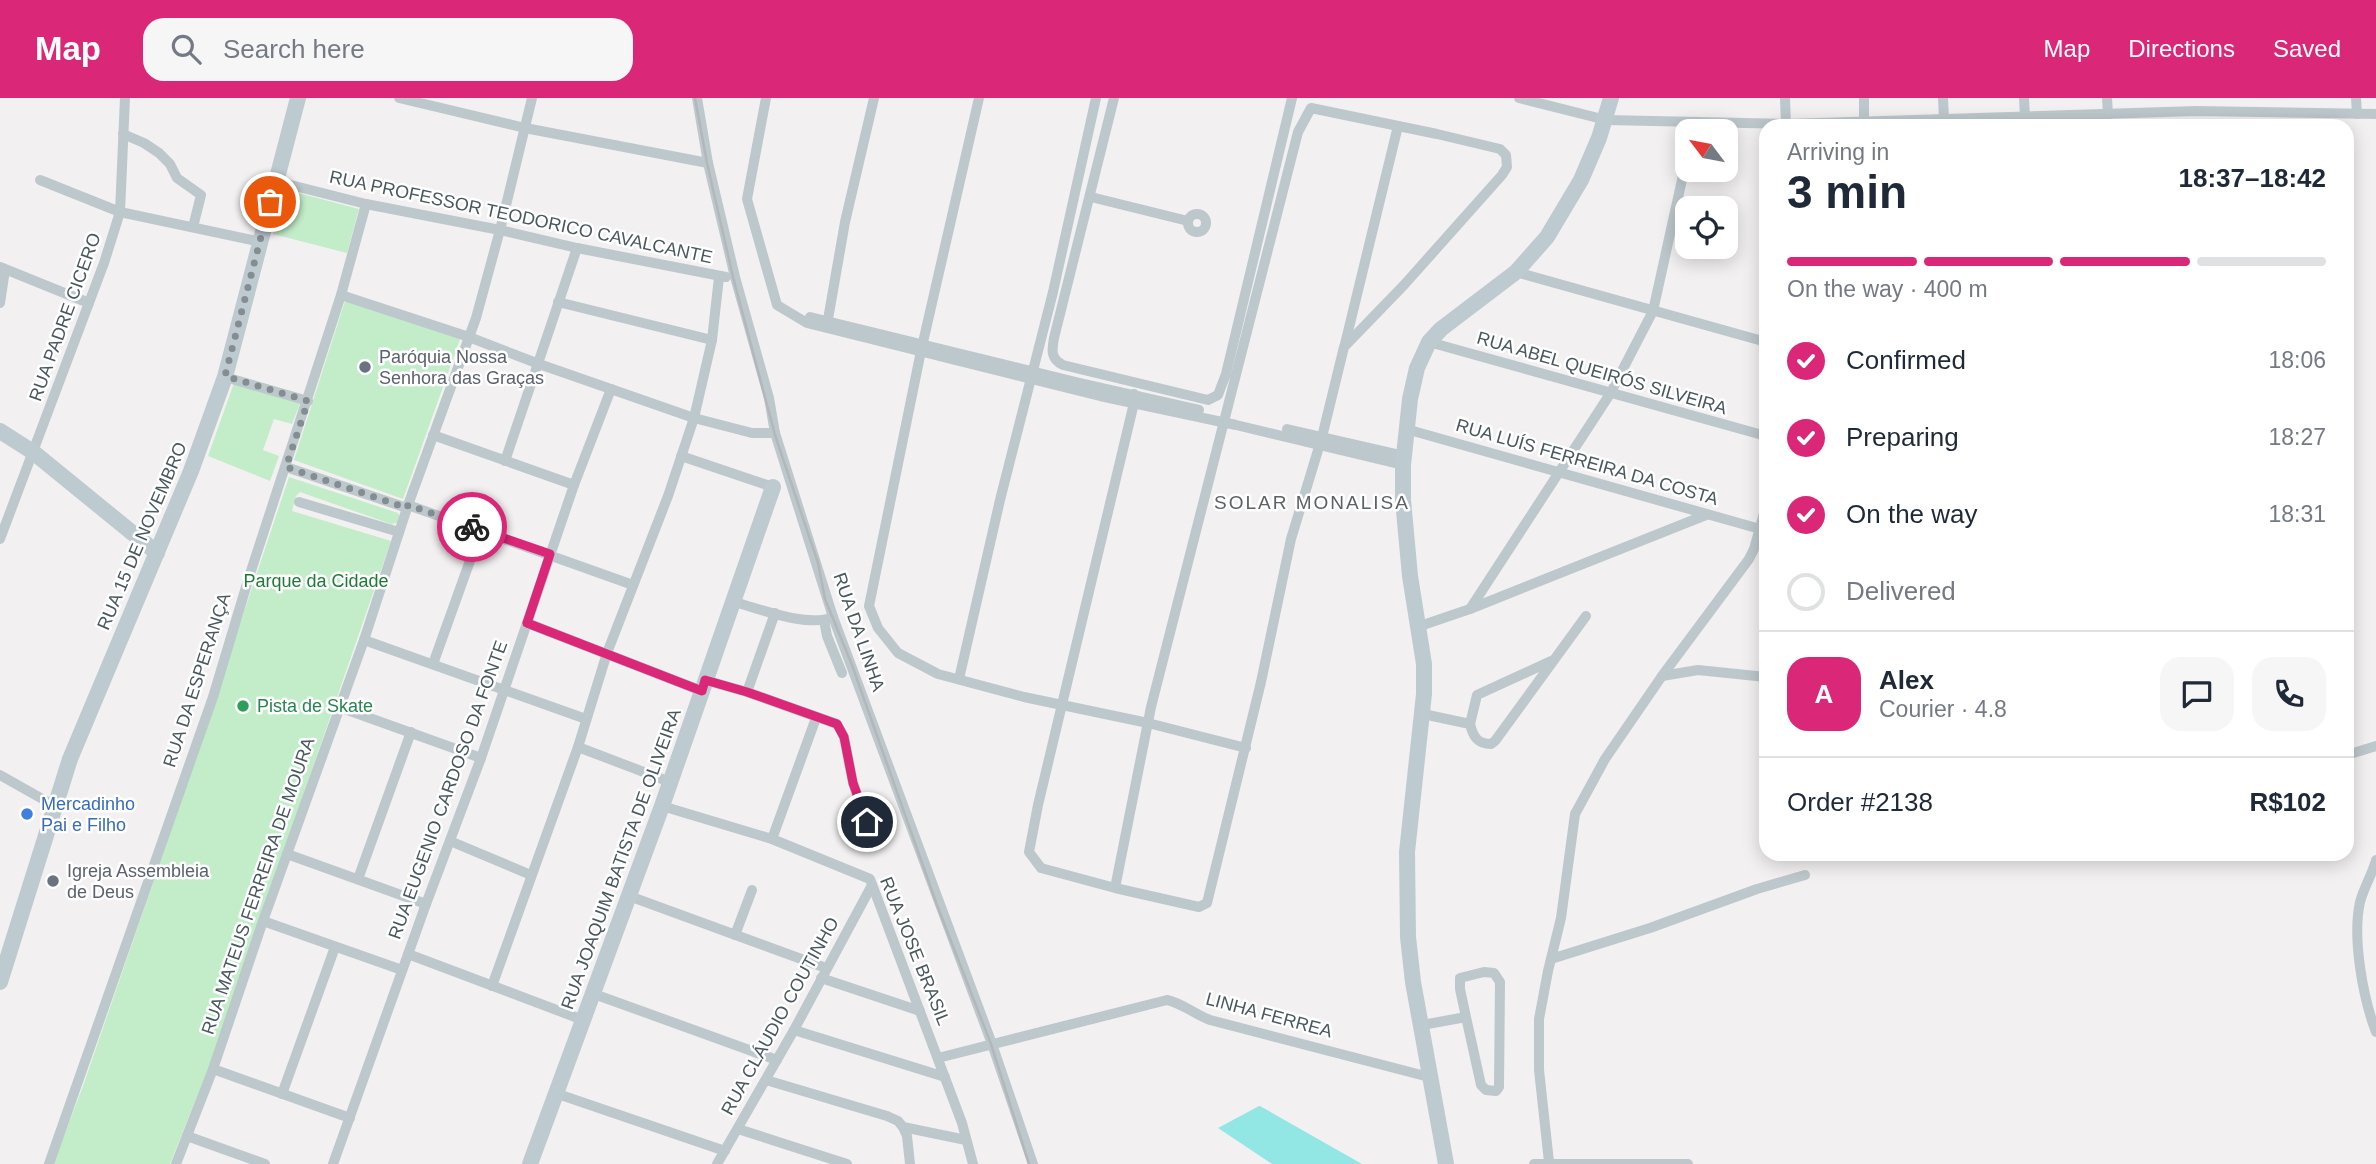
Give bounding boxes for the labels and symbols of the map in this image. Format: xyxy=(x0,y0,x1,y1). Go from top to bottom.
north arrow xyxy=(1675,119,1738,182)
street label: RUA PROFESSOR TEODORICO CAVALCANTE xyxy=(328,167,714,267)
pin xyxy=(240,172,300,232)
street label: RUA PADRE CICERO xyxy=(25,230,105,404)
street label: RUA ABEL QUEIRÓS SILVEIRA xyxy=(1475,327,1730,418)
place label: Paróquia Nossa Senhora das Graças xyxy=(379,347,544,388)
marker: Paróquia Nossa Senhora das Graças xyxy=(357,359,373,375)
street label: RUA LUÍS FERREIRA DA COSTA xyxy=(1454,415,1720,509)
street label: RUA 15 DE NOVEMBRO xyxy=(93,439,191,633)
courier xyxy=(437,492,507,562)
district label: SOLAR MONALISA xyxy=(1214,492,1410,513)
street label: RUA DA LINHA xyxy=(829,570,889,694)
park label: Parque da Cidade xyxy=(243,571,389,591)
street label: RUA DA ESPERANÇA xyxy=(159,590,235,770)
street label: RUA EUGENIO CARDOSO DA FONTE xyxy=(385,638,511,942)
place label: Pista de Skate xyxy=(257,696,373,716)
marker: Pista de Skate xyxy=(235,698,251,714)
street label: RUA JOAQUIM BATISTA DE OLIVEIRA xyxy=(557,706,685,1012)
street label: RUA MATEUS FERREIRA DE MOURA xyxy=(198,735,318,1037)
pin xyxy=(837,792,897,852)
place label: Mercadinho Pai e Filho xyxy=(41,794,135,835)
marker: Mercadinho Pai e Filho xyxy=(19,806,35,822)
place label: Igreja Assembleia de Deus xyxy=(67,861,210,902)
marker: Igreja Assembleia de Deus xyxy=(45,873,61,889)
street label: RUA JOSE BRASIL xyxy=(876,874,954,1028)
street label: RUA CLÁUDIO COUTINHO xyxy=(717,914,843,1118)
street label: LINHA FERREA xyxy=(1204,989,1334,1041)

